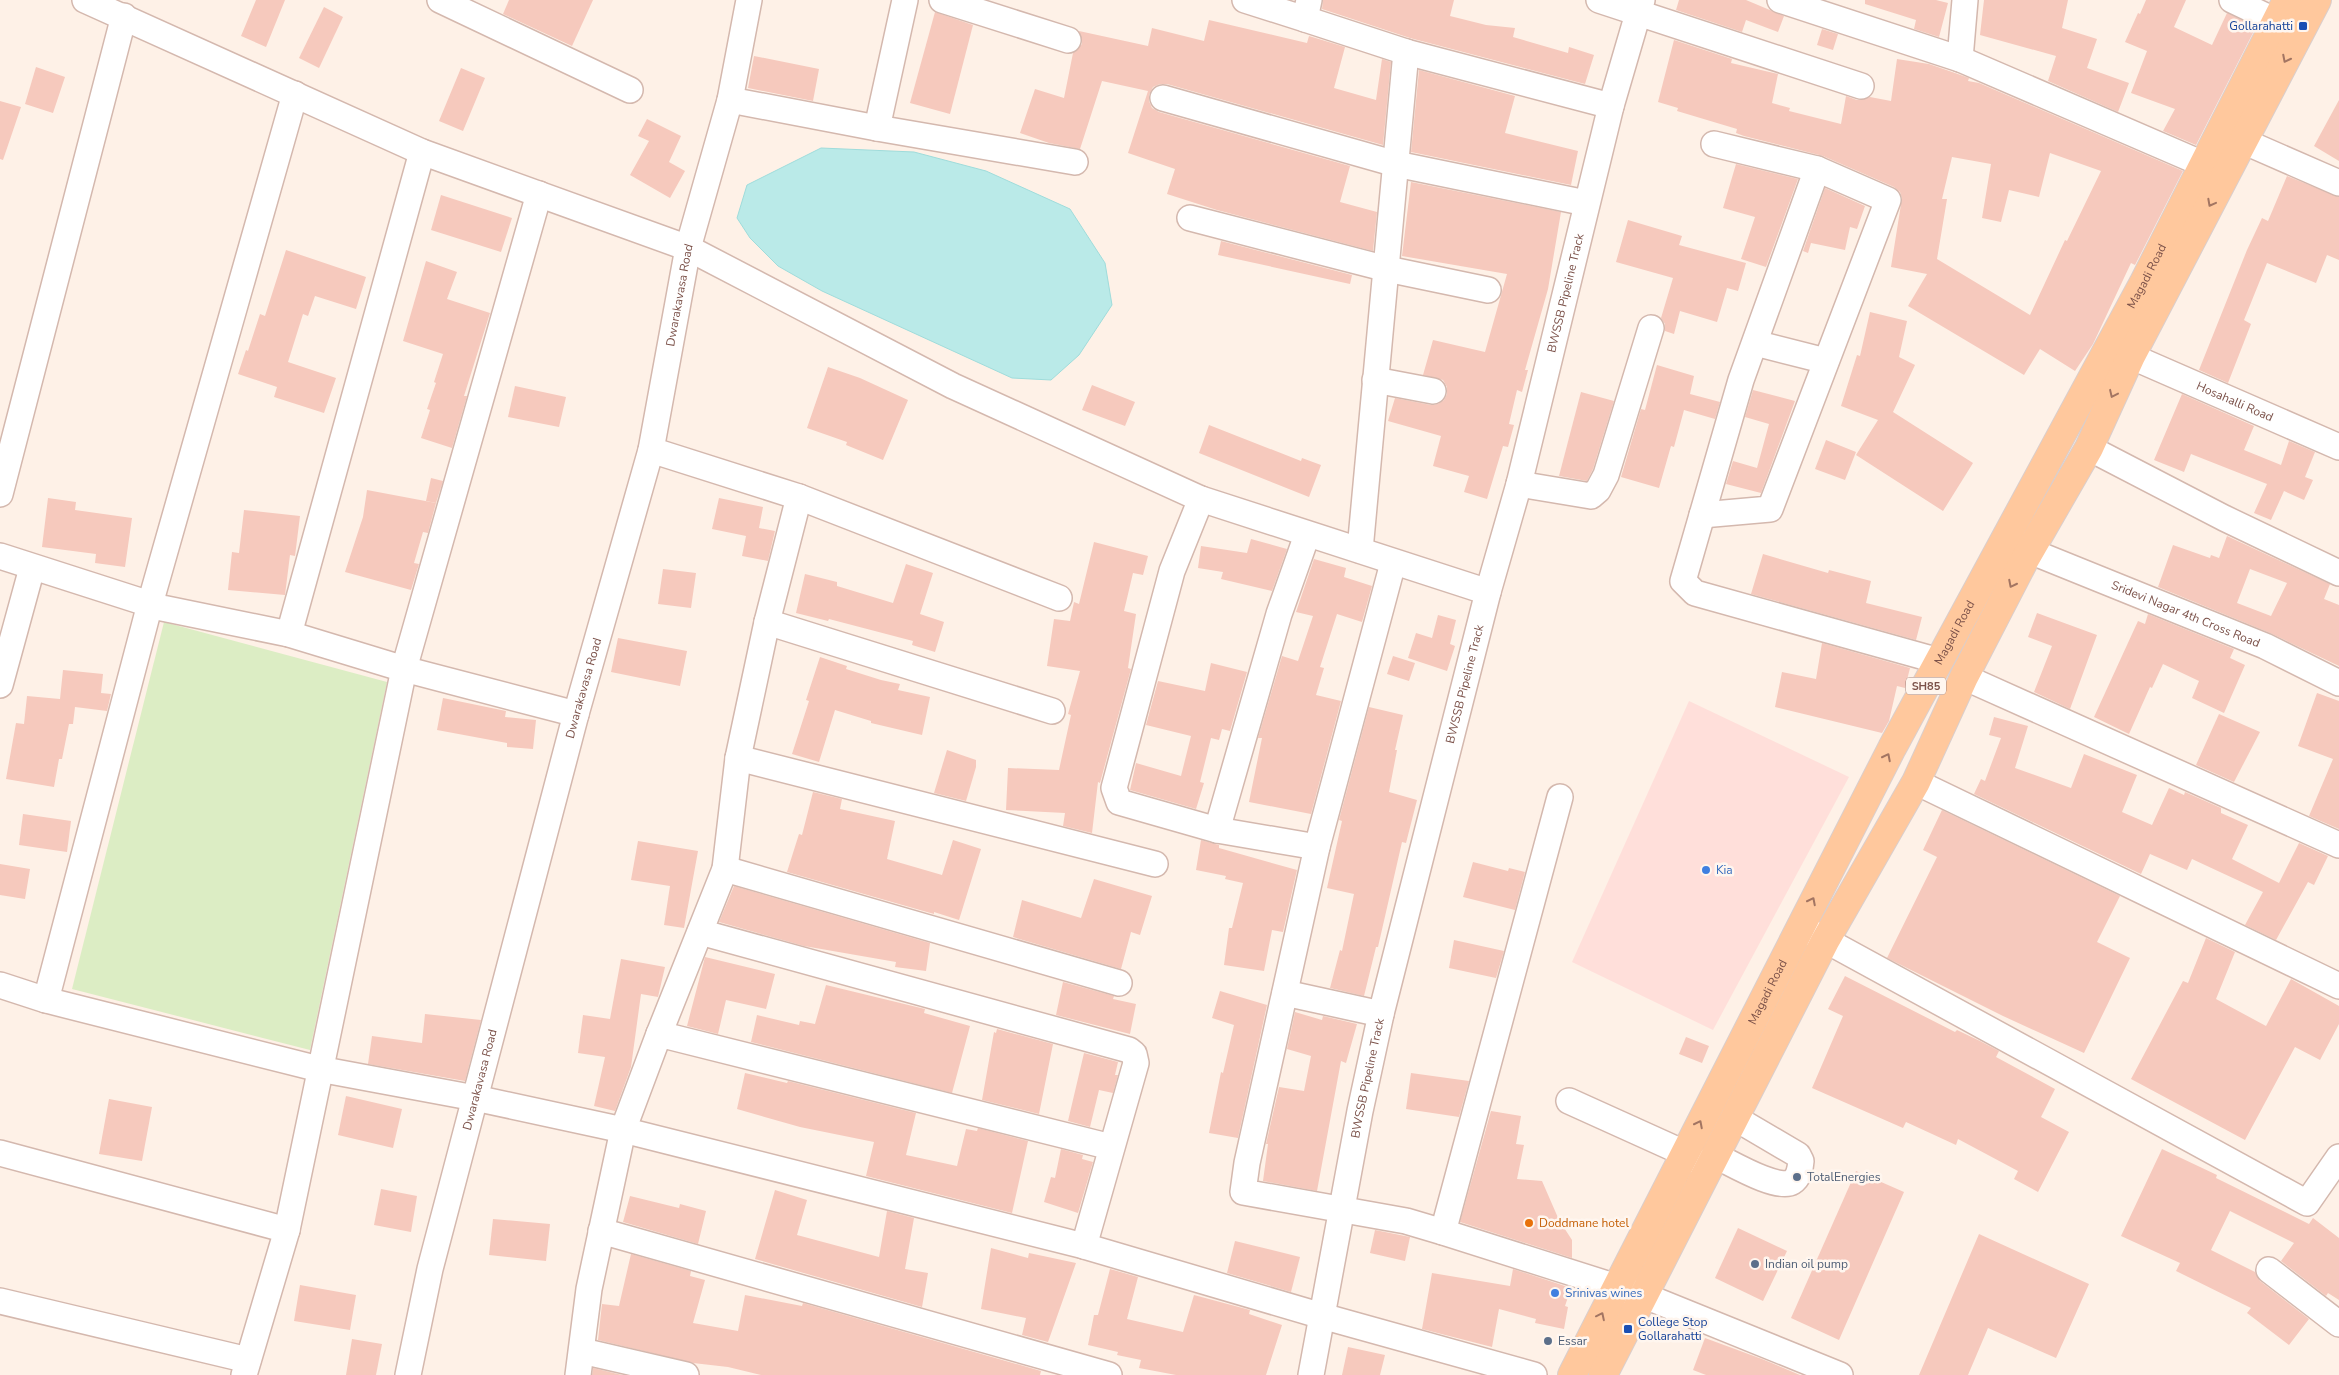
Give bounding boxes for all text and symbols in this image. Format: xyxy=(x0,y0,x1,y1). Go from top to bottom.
place label: Gollarahatti xyxy=(2229,18,2293,34)
marker: Gollarahatti xyxy=(2297,20,2309,32)
one-way arrow xyxy=(2282,54,2292,63)
one-way arrow xyxy=(2207,198,2217,207)
street label: BWSSB Pipeline Track xyxy=(1543,231,1588,354)
street label: Magadi Road xyxy=(2123,241,2170,311)
street label: Dwarakavasa Road xyxy=(662,242,697,348)
street label: Hosahalli Road xyxy=(2194,378,2276,425)
one-way arrow xyxy=(2109,389,2120,398)
street label: Sridevi Nagar 4th Cross Road xyxy=(2109,577,2262,651)
one-way arrow xyxy=(2008,579,2018,588)
street label: Magadi Road xyxy=(1930,598,1978,668)
street label: BWSSB Pipeline Track xyxy=(1442,622,1488,745)
street label: Dwarakavasa Road xyxy=(562,636,605,740)
road number: SH85 xyxy=(1906,678,1946,694)
one-way arrow xyxy=(1881,753,1891,762)
place label: Kia xyxy=(1716,862,1733,878)
marker: Kia xyxy=(1700,864,1712,876)
one-way arrow xyxy=(1806,898,1816,907)
street label: Magadi Road xyxy=(1744,957,1791,1027)
street label: BWSSB Pipeline Track xyxy=(1347,1016,1388,1140)
street label: Dwarakavasa Road xyxy=(459,1027,501,1132)
one-way arrow xyxy=(1692,1120,1703,1129)
place label: TotalEnergies xyxy=(1807,1169,1881,1185)
marker: TotalEnergies xyxy=(1791,1171,1803,1183)
place label: Doddmane hotel xyxy=(1539,1215,1629,1231)
marker: Doddmane hotel xyxy=(1523,1217,1535,1229)
place label: Indian oil pump xyxy=(1765,1256,1848,1272)
marker: Indian oil pump xyxy=(1749,1258,1761,1270)
place label: Srinivas wines xyxy=(1565,1285,1642,1301)
marker: Srinivas wines xyxy=(1549,1287,1561,1299)
one-way arrow xyxy=(1595,1312,1605,1321)
place label: College Stop Gollarahatti xyxy=(1638,1314,1707,1344)
marker: College Stop Gollarahatti xyxy=(1622,1323,1634,1335)
place label: Essar xyxy=(1558,1333,1588,1349)
marker: Essar xyxy=(1542,1335,1554,1347)

